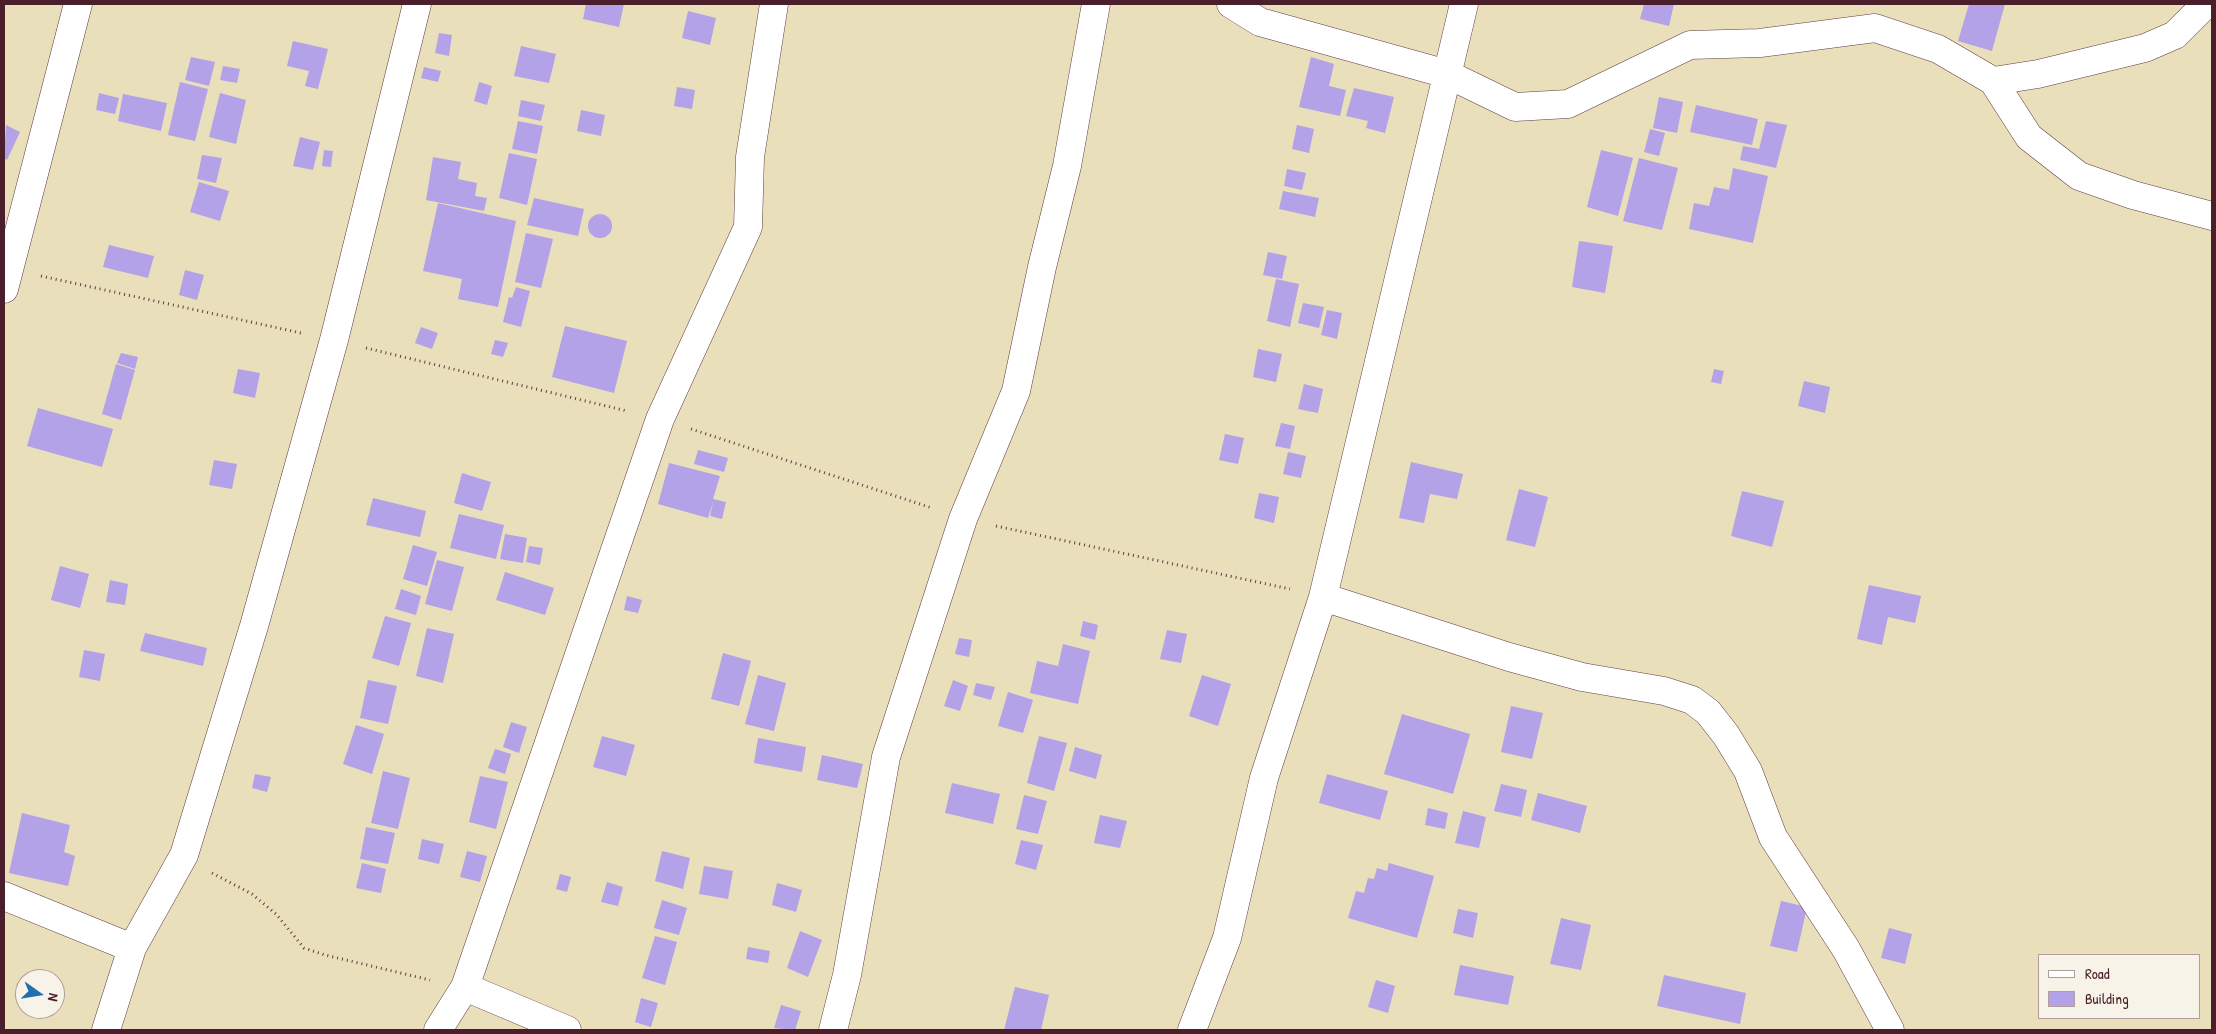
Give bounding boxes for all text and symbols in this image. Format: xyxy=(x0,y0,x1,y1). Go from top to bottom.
legend xyxy=(2038,954,2201,1019)
text: Road xyxy=(2085,963,2110,984)
north arrow xyxy=(15,969,65,1019)
text: Building xyxy=(2085,988,2129,1009)
text: N xyxy=(44,991,64,1003)

